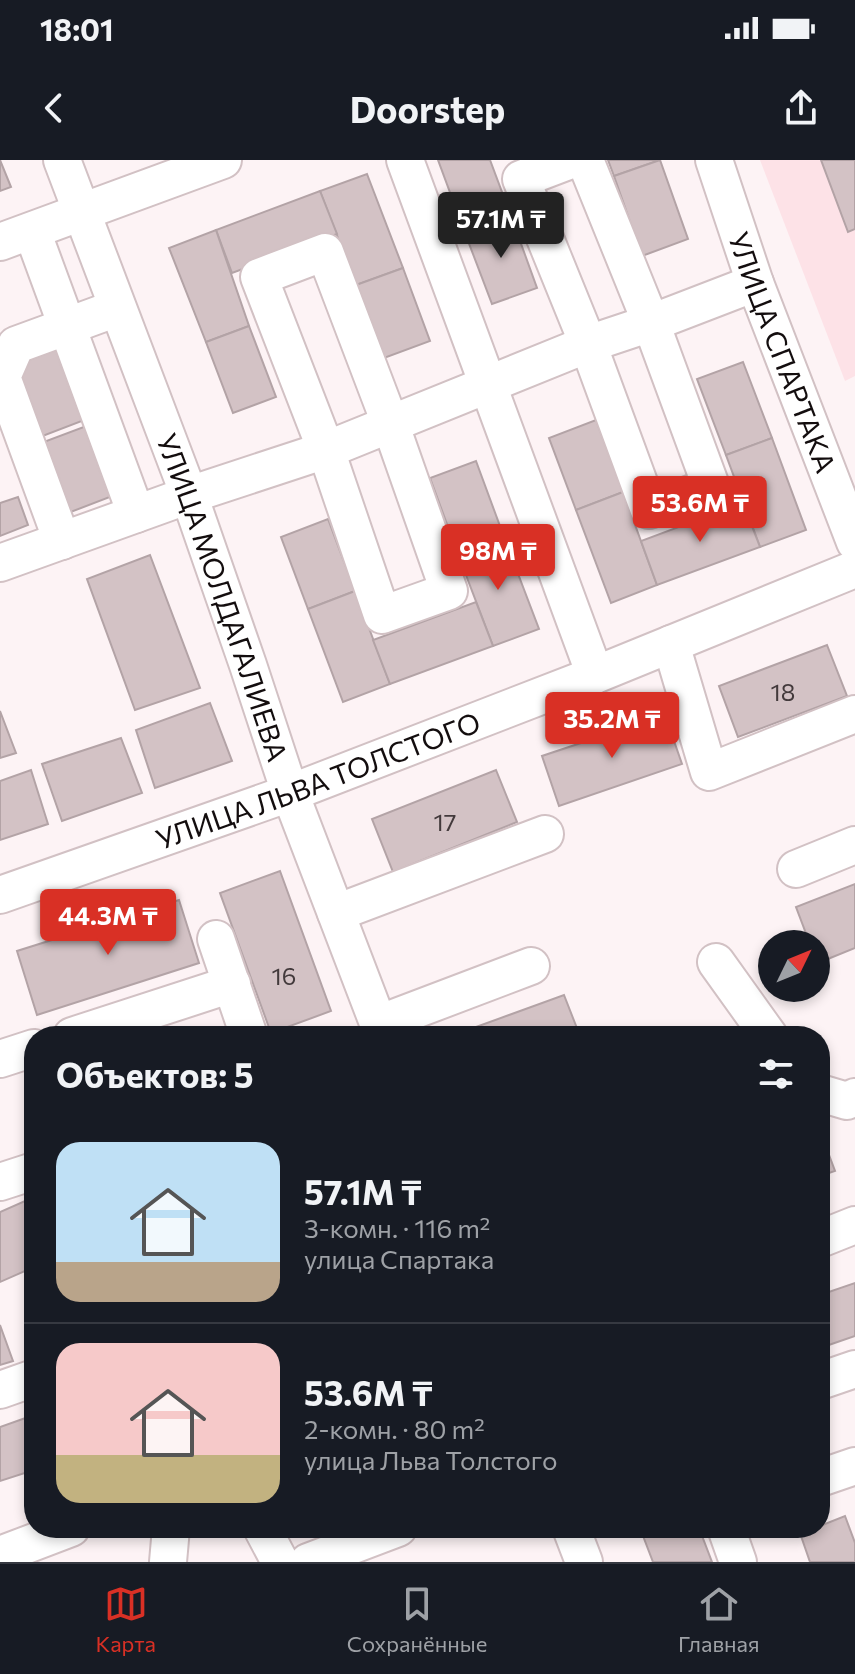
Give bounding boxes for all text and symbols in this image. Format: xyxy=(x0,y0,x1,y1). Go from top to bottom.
text: 18:01 xyxy=(40,10,114,47)
icon: back xyxy=(32,86,76,130)
text: Doorstep xyxy=(350,86,505,130)
icon: share xyxy=(779,86,823,130)
pin: 57.1M ₸ xyxy=(427,192,575,260)
text: 57.1M ₸ xyxy=(456,202,546,233)
street label: УЛИЦА СПАРТАКА xyxy=(722,227,843,477)
street label: УЛИЦА МОЛДАГАЛИЕВА xyxy=(150,429,295,765)
pin: 53.6M ₸ xyxy=(626,476,774,544)
text: 53.6M ₸ xyxy=(651,486,749,517)
pin: 98M ₸ xyxy=(442,524,554,592)
text: 98M ₸ xyxy=(459,534,537,565)
house number: 18 xyxy=(771,677,795,706)
pin: 35.2M ₸ xyxy=(538,692,686,760)
text: 35.2M ₸ xyxy=(563,702,661,733)
street label: УЛИЦА ЛЬВА ТОЛСТОГО xyxy=(151,704,485,856)
house number: 17 xyxy=(434,807,456,836)
pin: 44.3M ₸ xyxy=(34,889,182,957)
text: 44.3M ₸ xyxy=(58,899,158,930)
north arrow xyxy=(758,930,830,1002)
map controls xyxy=(758,930,830,1002)
house number: 16 xyxy=(272,961,296,990)
icon: filters xyxy=(754,1052,798,1096)
text: Объектов: 5 xyxy=(56,1053,253,1095)
text: 57.1M ₸ xyxy=(304,1170,422,1212)
icon: home xyxy=(120,1174,216,1270)
text: 3-комн. · 116 m² xyxy=(304,1212,490,1243)
text: улица Спартака xyxy=(304,1243,494,1274)
text: 53.6M ₸ xyxy=(304,1371,433,1413)
icon: home xyxy=(120,1375,216,1471)
text: 2-комн. · 80 m² xyxy=(304,1413,485,1444)
text: улица Льва Толстого xyxy=(304,1444,557,1475)
tab: Карта xyxy=(95,1582,156,1657)
tab: Сохранённые xyxy=(347,1582,487,1657)
tab: Главная xyxy=(678,1582,760,1657)

